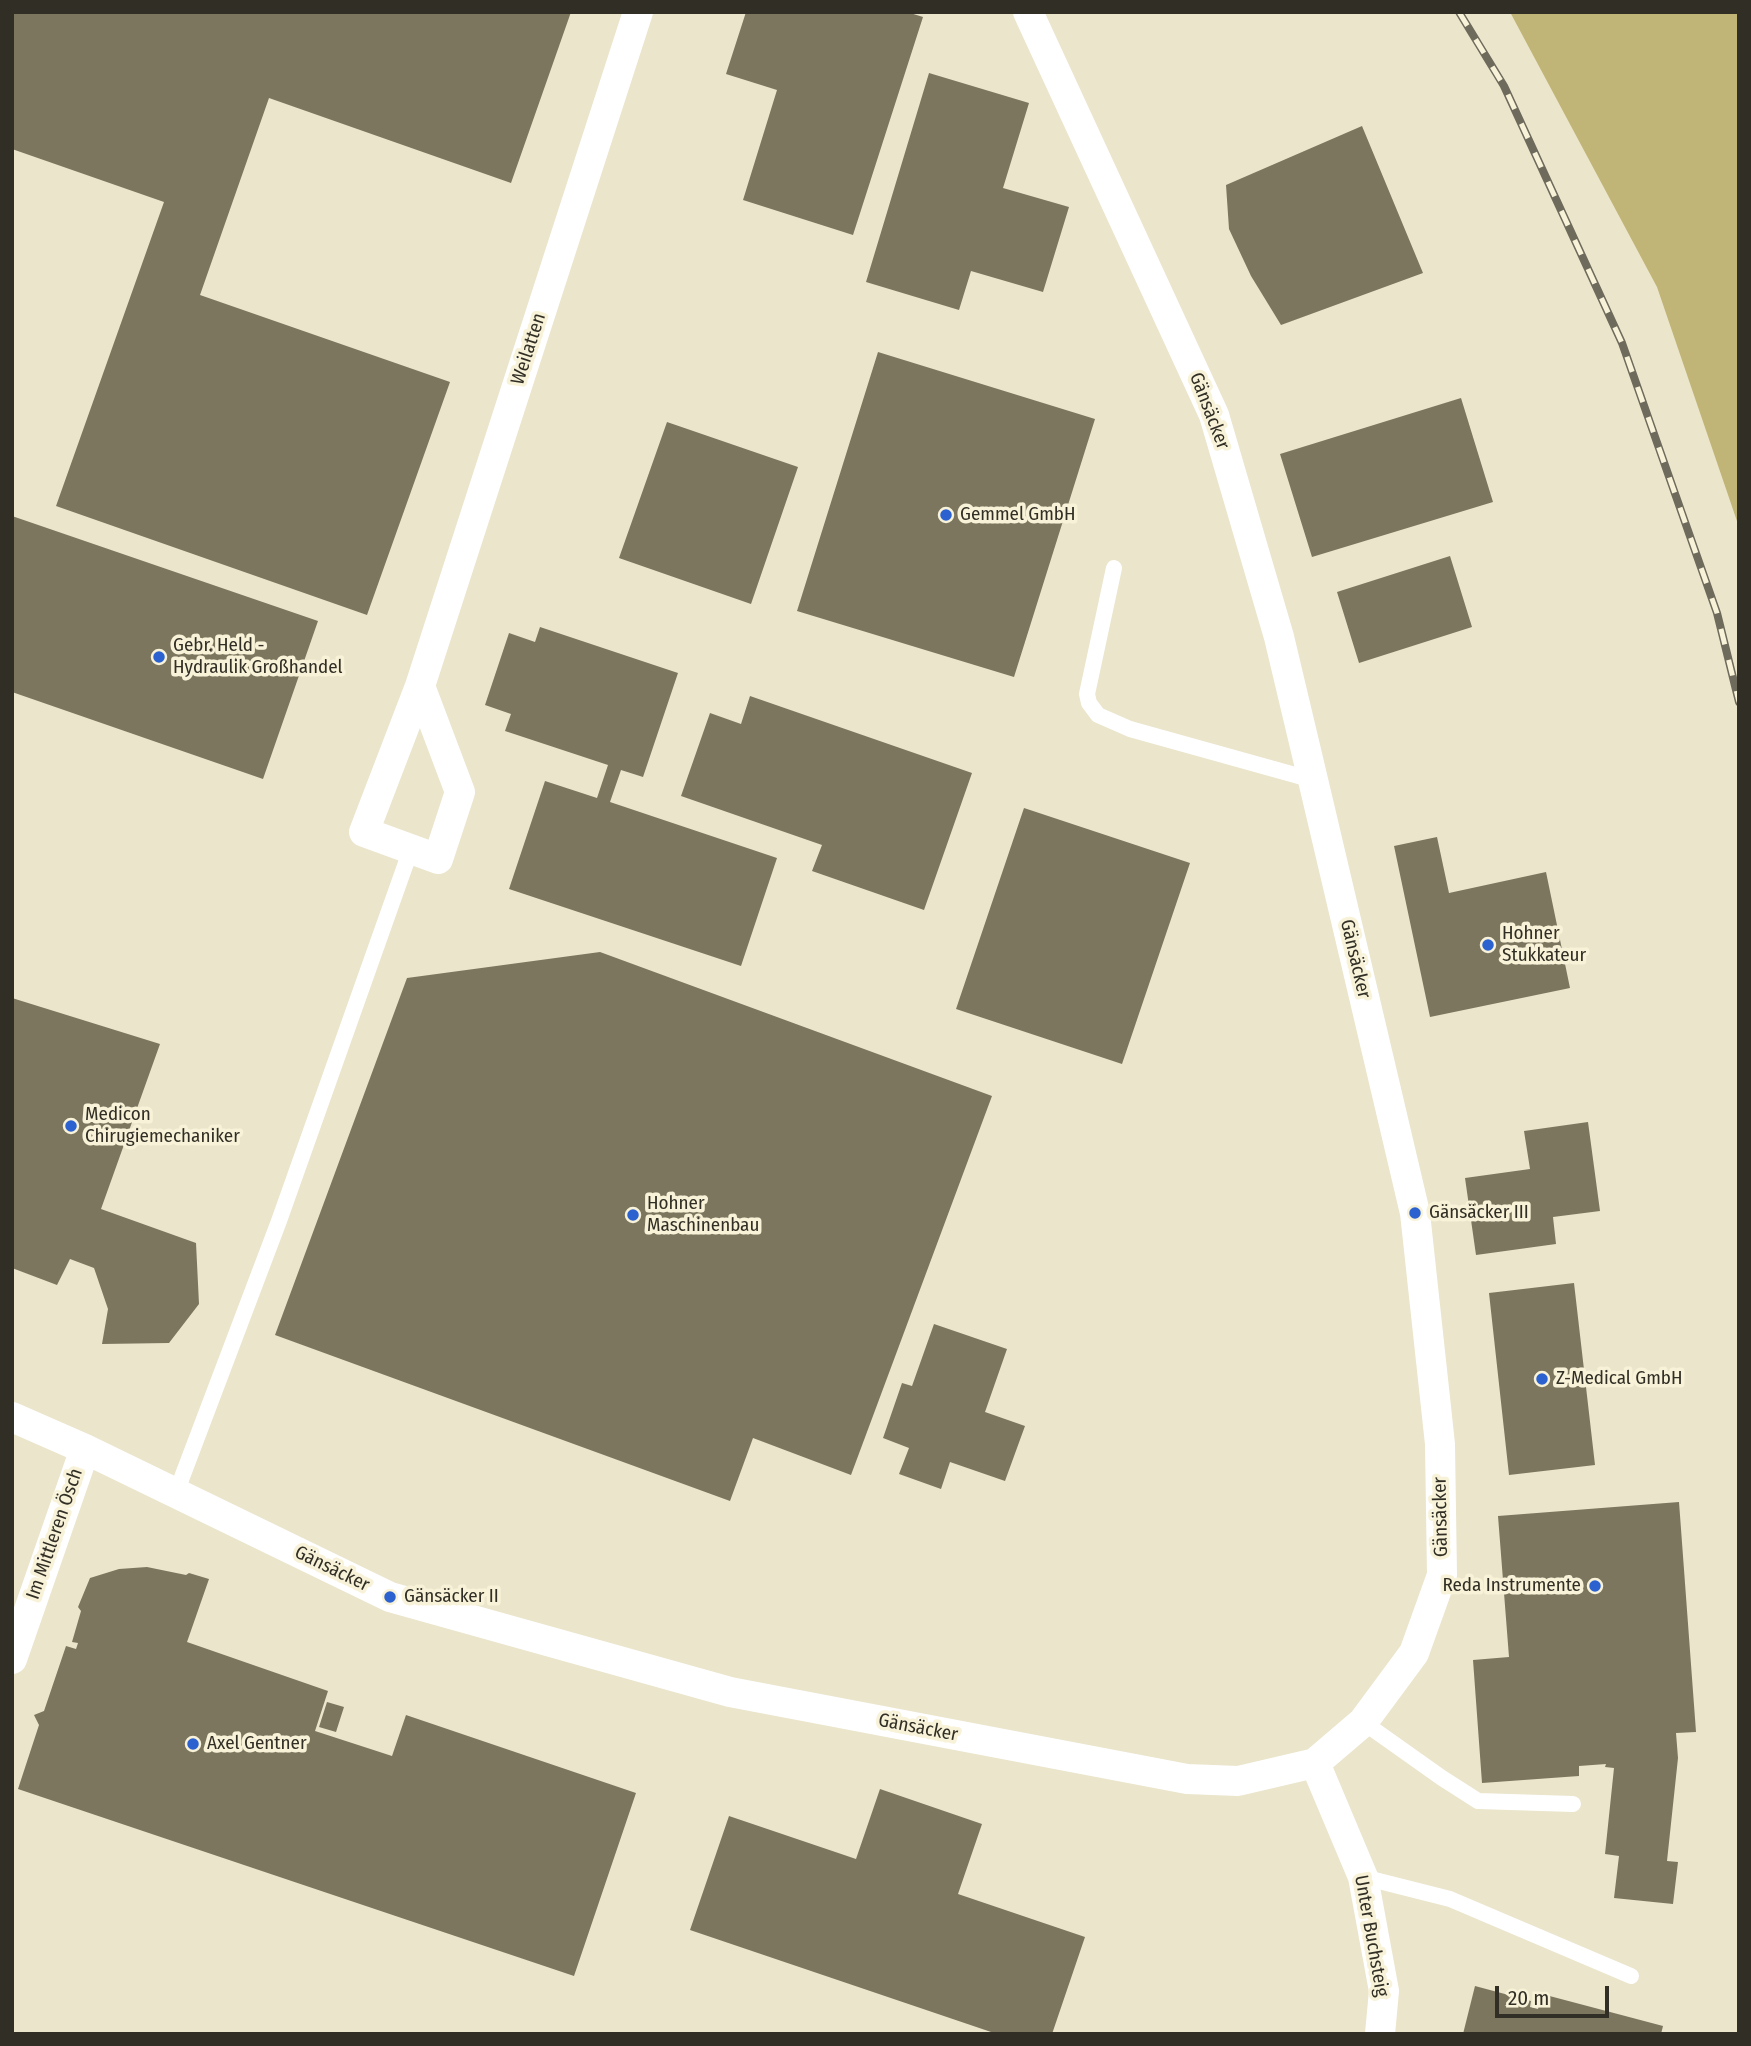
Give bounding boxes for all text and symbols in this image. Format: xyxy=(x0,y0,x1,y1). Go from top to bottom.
street label: Weilatten xyxy=(507,310,551,388)
street label: Gänsäcker xyxy=(1184,369,1234,453)
place label: Gemmel GmbH xyxy=(960,504,1075,526)
marker: Gemmel GmbH xyxy=(938,507,954,523)
place label: Gebr. Held - Hydraulik Großhandel xyxy=(173,635,343,679)
marker: Gebr. Held - Hydraulik Großhandel xyxy=(151,649,167,665)
street label: Gänsäcker xyxy=(1335,917,1375,1001)
place label: Hohner Stukkateur xyxy=(1502,923,1586,967)
marker: Hohner Stukkateur xyxy=(1480,937,1496,953)
place label: Medicon Chirugiemechaniker xyxy=(85,1104,240,1148)
marker: Medicon Chirugiemechaniker xyxy=(63,1118,79,1134)
place label: Hohner Maschinenbau xyxy=(647,1193,759,1237)
place label: Gänsäcker III xyxy=(1429,1202,1529,1224)
marker: Gänsäcker III xyxy=(1407,1205,1423,1221)
marker: Hohner Maschinenbau xyxy=(625,1207,641,1223)
place label: Z-Medical GmbH xyxy=(1556,1368,1682,1390)
marker: Z-Medical GmbH xyxy=(1534,1371,1550,1387)
street label: Im Mittleren Ösch xyxy=(22,1465,88,1603)
street label: Gänsäcker xyxy=(1429,1477,1453,1557)
street label: Gänsäcker xyxy=(291,1541,373,1597)
place label: Reda Instrumente xyxy=(1442,1575,1581,1597)
marker: Reda Instrumente xyxy=(1587,1578,1603,1594)
place label: Gänsäcker II xyxy=(404,1586,499,1608)
marker: Gänsäcker II xyxy=(382,1589,398,1605)
street label: Gänsäcker xyxy=(876,1709,960,1747)
place label: Axel Gentner xyxy=(207,1733,307,1755)
marker: Axel Gentner xyxy=(185,1736,201,1752)
street label: Unter Buchsteig xyxy=(1349,1873,1393,1999)
scale bar xyxy=(1499,1972,1613,2016)
text: 20 m xyxy=(1508,1985,1549,2011)

